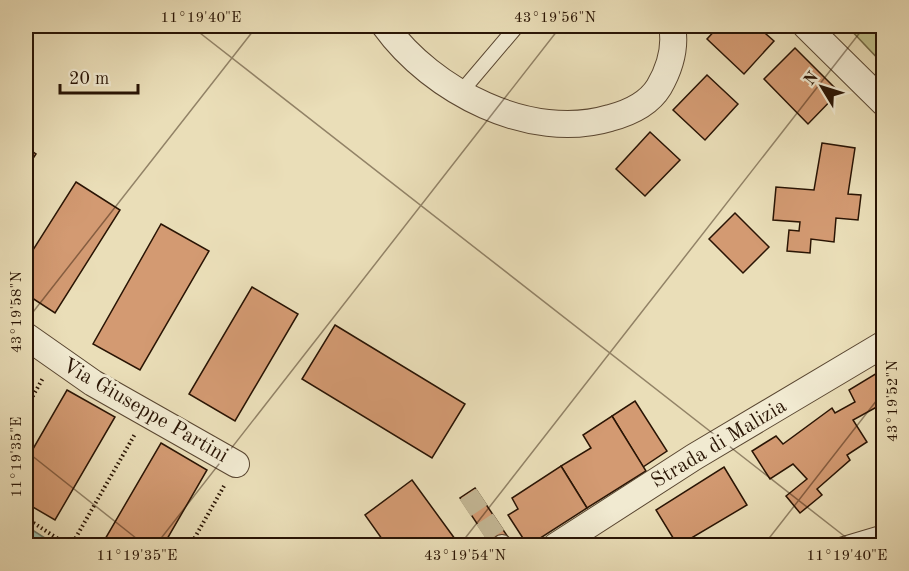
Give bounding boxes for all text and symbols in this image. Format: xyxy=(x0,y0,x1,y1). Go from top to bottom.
text: 11°19'40"E xyxy=(161,11,241,26)
text: 43°19'56"N xyxy=(514,11,596,26)
scale bar xyxy=(60,57,138,95)
north arrow xyxy=(792,57,852,117)
text: N xyxy=(802,69,822,89)
text: 20 m xyxy=(69,70,109,88)
text: 43°19'58"N xyxy=(10,271,25,353)
street label: Via Giuseppe Partini xyxy=(58,355,232,467)
text: 43°19'52"N xyxy=(886,360,901,442)
street label: Strada di Malizia xyxy=(648,395,790,493)
text: 11°19'35"E xyxy=(10,417,25,497)
text: 11°19'35"E xyxy=(97,549,177,564)
text: 43°19'54"N xyxy=(424,549,506,564)
text: 11°19'40"E xyxy=(807,549,887,564)

